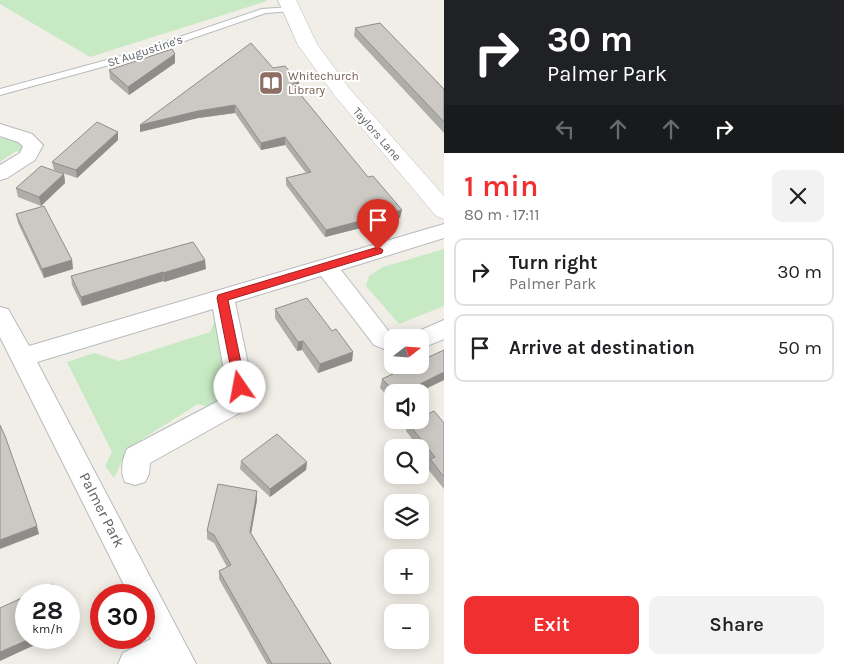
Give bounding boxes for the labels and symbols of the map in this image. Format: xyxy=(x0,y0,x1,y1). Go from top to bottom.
street label: St Augustine's xyxy=(105,32,185,70)
place label: Whitechurch Library xyxy=(288,69,359,97)
library icon: Whitechurch Library xyxy=(258,70,284,96)
street label: Taylors Lane xyxy=(350,104,404,164)
pin xyxy=(357,199,399,250)
north arrow xyxy=(384,329,429,374)
position arrow xyxy=(213,360,265,412)
street label: Palmer Park xyxy=(75,469,129,551)
speed limit sign: 30 xyxy=(90,584,155,649)

